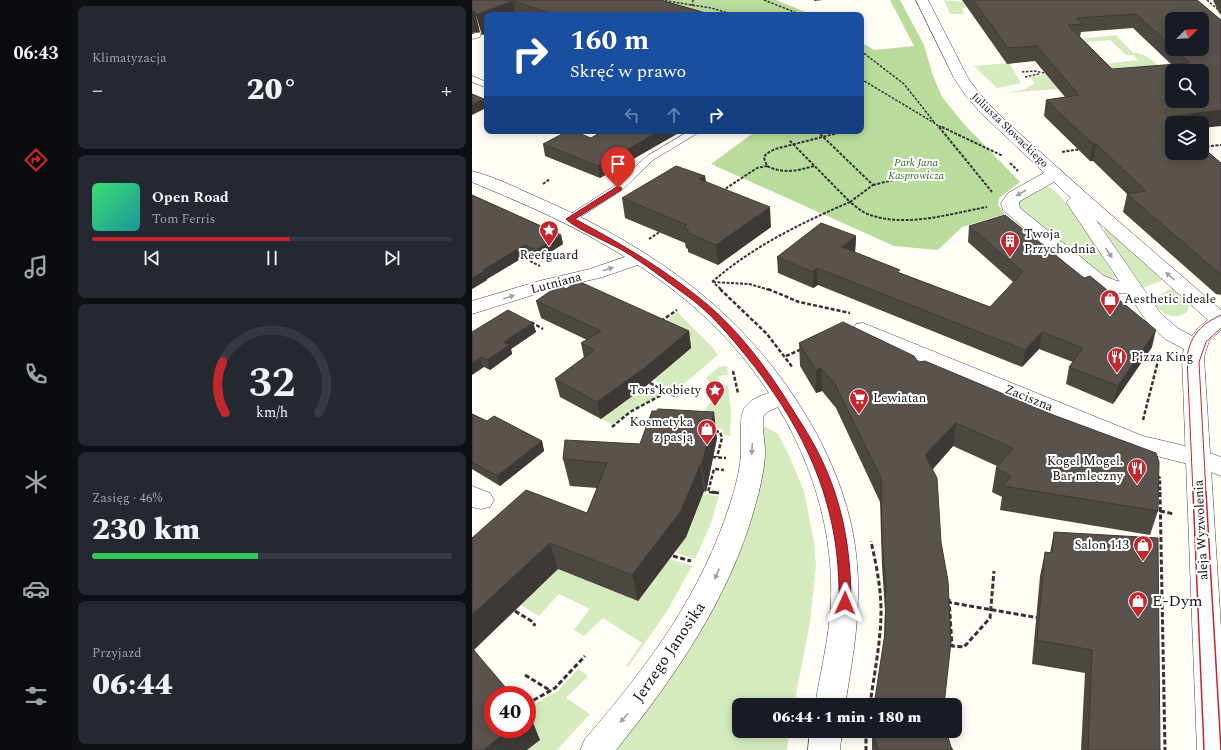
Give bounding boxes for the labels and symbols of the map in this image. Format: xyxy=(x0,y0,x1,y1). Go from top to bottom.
north arrow xyxy=(1165,12,1209,56)
street label: Juliusza Słowackiego xyxy=(967,89,1053,171)
pin xyxy=(601,147,635,188)
park label: Park Jana Kasprowicza xyxy=(888,154,944,184)
one-way arrow xyxy=(1015,190,1027,197)
place icon: Reefguard xyxy=(538,219,560,247)
place label: Twoja Przychodnia xyxy=(1024,224,1097,259)
building icon: Twoja Przychodnia xyxy=(999,230,1021,258)
place label: Reefguard xyxy=(520,245,578,265)
one-way arrow xyxy=(1105,247,1112,258)
one-way arrow xyxy=(603,265,615,271)
street label: Lutniana xyxy=(528,266,584,299)
one-way arrow xyxy=(1165,272,1176,281)
shop icon: Aesthetic ideale xyxy=(1099,288,1121,316)
place label: Aesthetic ideale xyxy=(1124,289,1216,309)
one-way arrow xyxy=(503,293,515,299)
restaurant icon: Pizza King xyxy=(1106,346,1128,374)
place label: Pizza King xyxy=(1131,347,1193,367)
place icon: Tors kobiety xyxy=(704,379,726,407)
street label: Zaciszna xyxy=(1002,379,1057,417)
place label: Tors kobiety xyxy=(629,380,702,400)
supermarket icon: Lewiatan xyxy=(848,387,870,415)
place label: Lewiatan xyxy=(873,388,927,408)
place label: Kosmetyka z pasją xyxy=(630,412,694,447)
shop icon: Kosmetyka z pasją xyxy=(696,418,718,446)
one-way arrow xyxy=(749,443,756,455)
place label: Kogel Mogel. Bar mleczny xyxy=(1047,451,1124,486)
restaurant icon: Kogel Mogel. Bar mleczny xyxy=(1126,457,1148,485)
street label: aleja Wyzwolenia xyxy=(1188,479,1214,581)
shop icon: Salon 113 xyxy=(1132,534,1154,562)
place label: Salon 113 xyxy=(1074,535,1129,555)
one-way arrow xyxy=(713,568,719,580)
position arrow xyxy=(824,582,866,624)
place label: E-Dym xyxy=(1152,589,1203,613)
shop icon: E-Dym xyxy=(1127,590,1149,618)
street label: Jerzego Janosika xyxy=(626,597,712,707)
speed limit sign: 40 xyxy=(484,686,536,738)
one-way arrow xyxy=(619,712,628,723)

